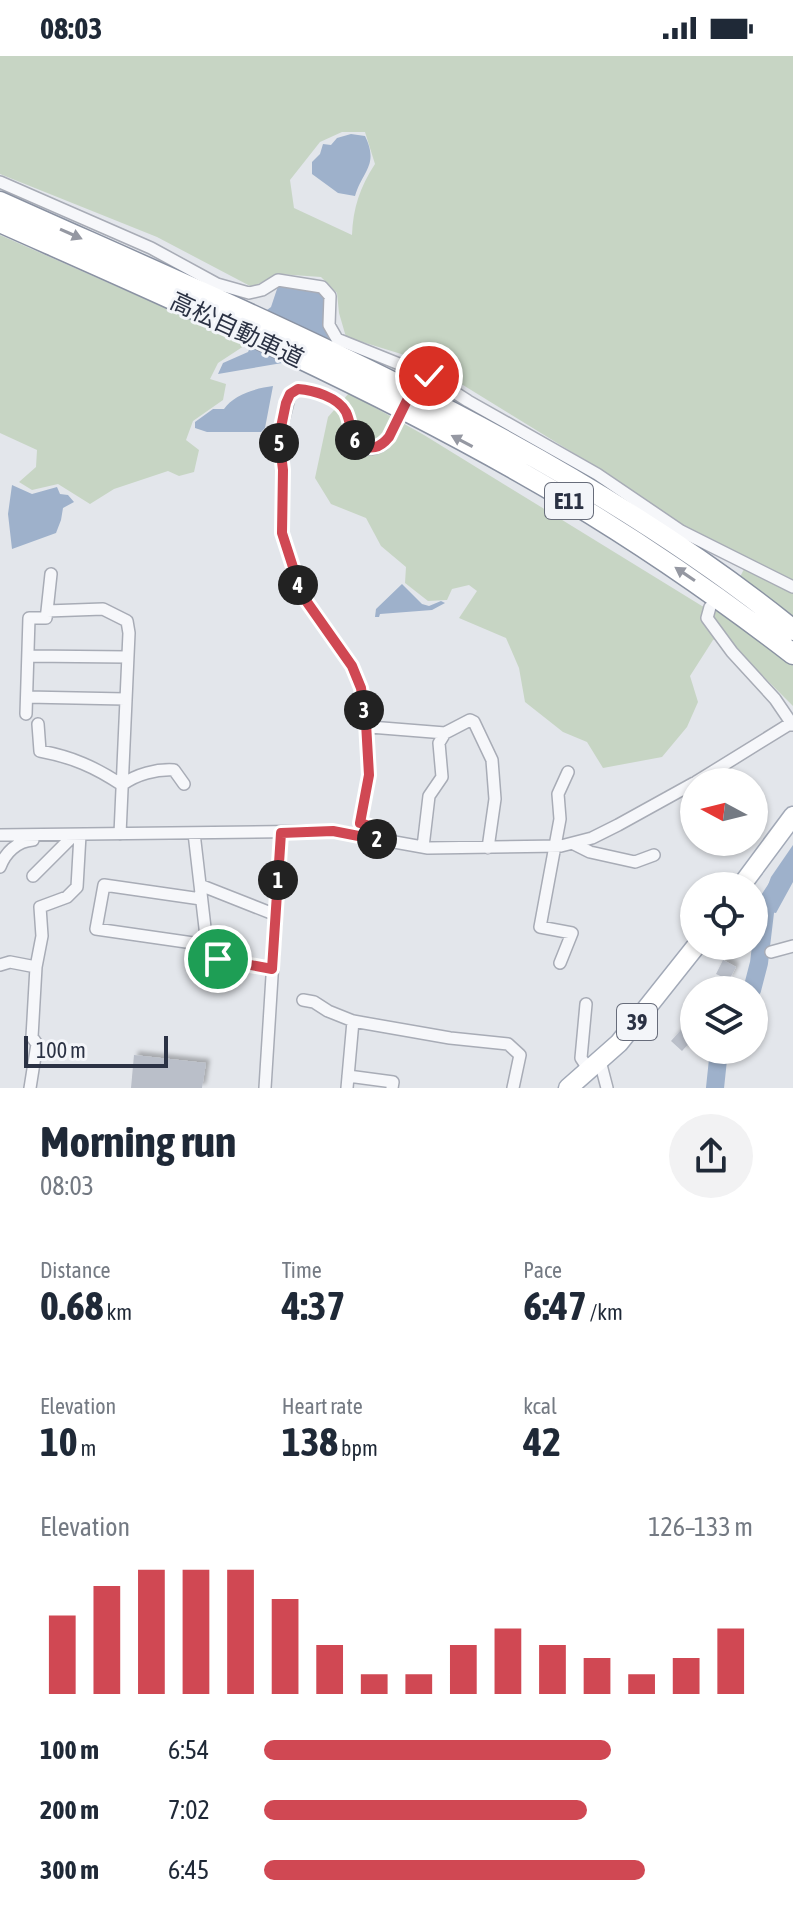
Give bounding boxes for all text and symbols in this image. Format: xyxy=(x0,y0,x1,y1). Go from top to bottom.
text: 08:03 xyxy=(40,11,102,45)
one-way arrow xyxy=(59,227,83,241)
street label: 高松自動車道 xyxy=(166,287,308,372)
pin xyxy=(395,342,463,410)
icon: check xyxy=(407,354,451,398)
pin: 6 xyxy=(335,420,375,460)
pin: 5 xyxy=(259,423,299,463)
text: 6 xyxy=(350,427,360,453)
text: 5 xyxy=(274,430,284,456)
one-way arrow xyxy=(451,434,474,447)
road number: E11 xyxy=(545,483,593,519)
pin: 4 xyxy=(278,565,318,605)
one-way arrow xyxy=(674,568,696,582)
text: 4 xyxy=(293,572,303,598)
pin: 3 xyxy=(344,690,384,730)
text: 3 xyxy=(359,697,369,723)
north arrow xyxy=(680,768,768,856)
map controls xyxy=(680,768,768,1064)
pin: 2 xyxy=(357,819,397,859)
text: 2 xyxy=(372,826,382,852)
pin: 1 xyxy=(258,860,298,900)
text: 1 xyxy=(273,867,283,893)
button: locate xyxy=(680,872,768,960)
pin xyxy=(184,925,252,993)
icon: arrive xyxy=(196,937,240,981)
button: layers xyxy=(680,976,768,1064)
road number: 39 xyxy=(617,1004,657,1040)
scale bar xyxy=(24,1032,168,1068)
text: 100 m xyxy=(36,1037,86,1063)
button: share xyxy=(669,1114,753,1198)
text: Morning run xyxy=(40,1116,236,1166)
text: 08:03 xyxy=(40,1171,94,1201)
text: Distance xyxy=(40,1257,111,1283)
text: Time xyxy=(282,1257,322,1283)
text: Pace xyxy=(523,1257,562,1283)
text: 0.68 xyxy=(40,1283,104,1328)
text: 4:37 xyxy=(282,1283,345,1328)
text: 6:47 xyxy=(523,1283,587,1328)
text: km xyxy=(104,1299,132,1325)
text: /km xyxy=(587,1299,623,1325)
text: Elevation xyxy=(40,1393,116,1419)
text: Heart rate xyxy=(282,1393,363,1419)
text: kcal xyxy=(523,1393,557,1419)
text: 10 xyxy=(40,1419,78,1464)
text: 138 xyxy=(282,1419,338,1464)
text: 42 xyxy=(523,1419,561,1464)
text: m xyxy=(78,1435,96,1461)
text: bpm xyxy=(338,1435,378,1461)
text: Elevation xyxy=(40,1512,130,1542)
text: 126–133 m xyxy=(648,1512,753,1542)
text: 100 m xyxy=(40,1735,99,1765)
text: 6:54 xyxy=(168,1735,209,1765)
text: 200 m xyxy=(40,1795,99,1825)
text: 7:02 xyxy=(168,1795,210,1825)
text: 300 m xyxy=(40,1855,99,1885)
text: 6:45 xyxy=(168,1855,209,1885)

